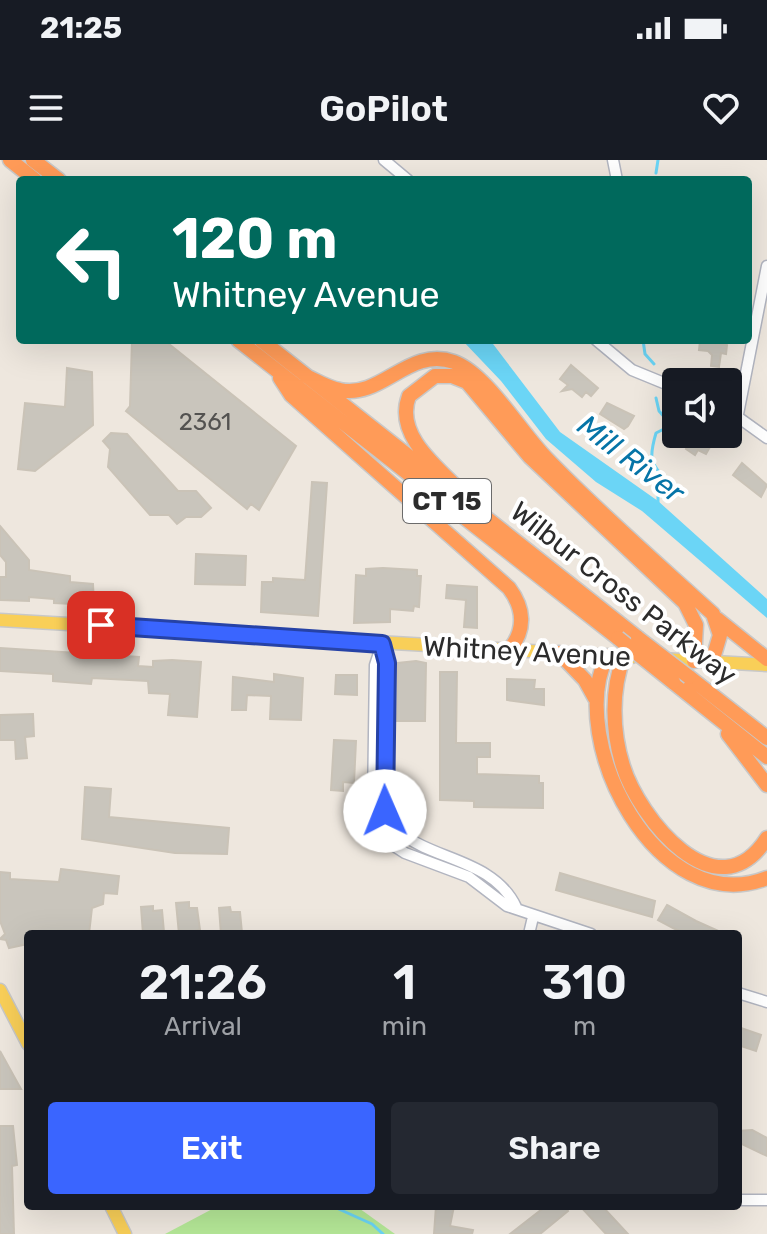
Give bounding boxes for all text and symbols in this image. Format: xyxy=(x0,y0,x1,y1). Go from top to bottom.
text: 21:25 xyxy=(40,10,122,46)
icon: menu xyxy=(24,86,68,130)
icon: heart xyxy=(699,86,743,130)
text: GoPilot xyxy=(319,87,448,130)
text: 120 m xyxy=(172,206,338,272)
icon: left xyxy=(40,208,144,312)
text: Whitney Avenue xyxy=(172,273,440,316)
map controls xyxy=(662,368,742,448)
button: sound xyxy=(662,368,742,448)
water label: Mill River xyxy=(570,407,693,512)
house number: 2361 xyxy=(179,408,231,436)
road number: CT 15 xyxy=(403,479,491,523)
street label: Wilbur Cross Parkway xyxy=(504,495,743,692)
pin xyxy=(67,591,135,659)
icon: arrive xyxy=(79,603,123,647)
street label: Whitney Avenue xyxy=(422,630,632,673)
position arrow xyxy=(343,769,427,853)
text: 21:26 xyxy=(139,954,267,1011)
text: 1 xyxy=(393,954,416,1011)
text: 310 xyxy=(542,954,627,1011)
text: Arrival xyxy=(164,1011,242,1042)
text: min xyxy=(382,1011,427,1042)
text: m xyxy=(573,1011,596,1042)
button: Exit xyxy=(48,1102,375,1194)
button: Share xyxy=(391,1102,718,1194)

